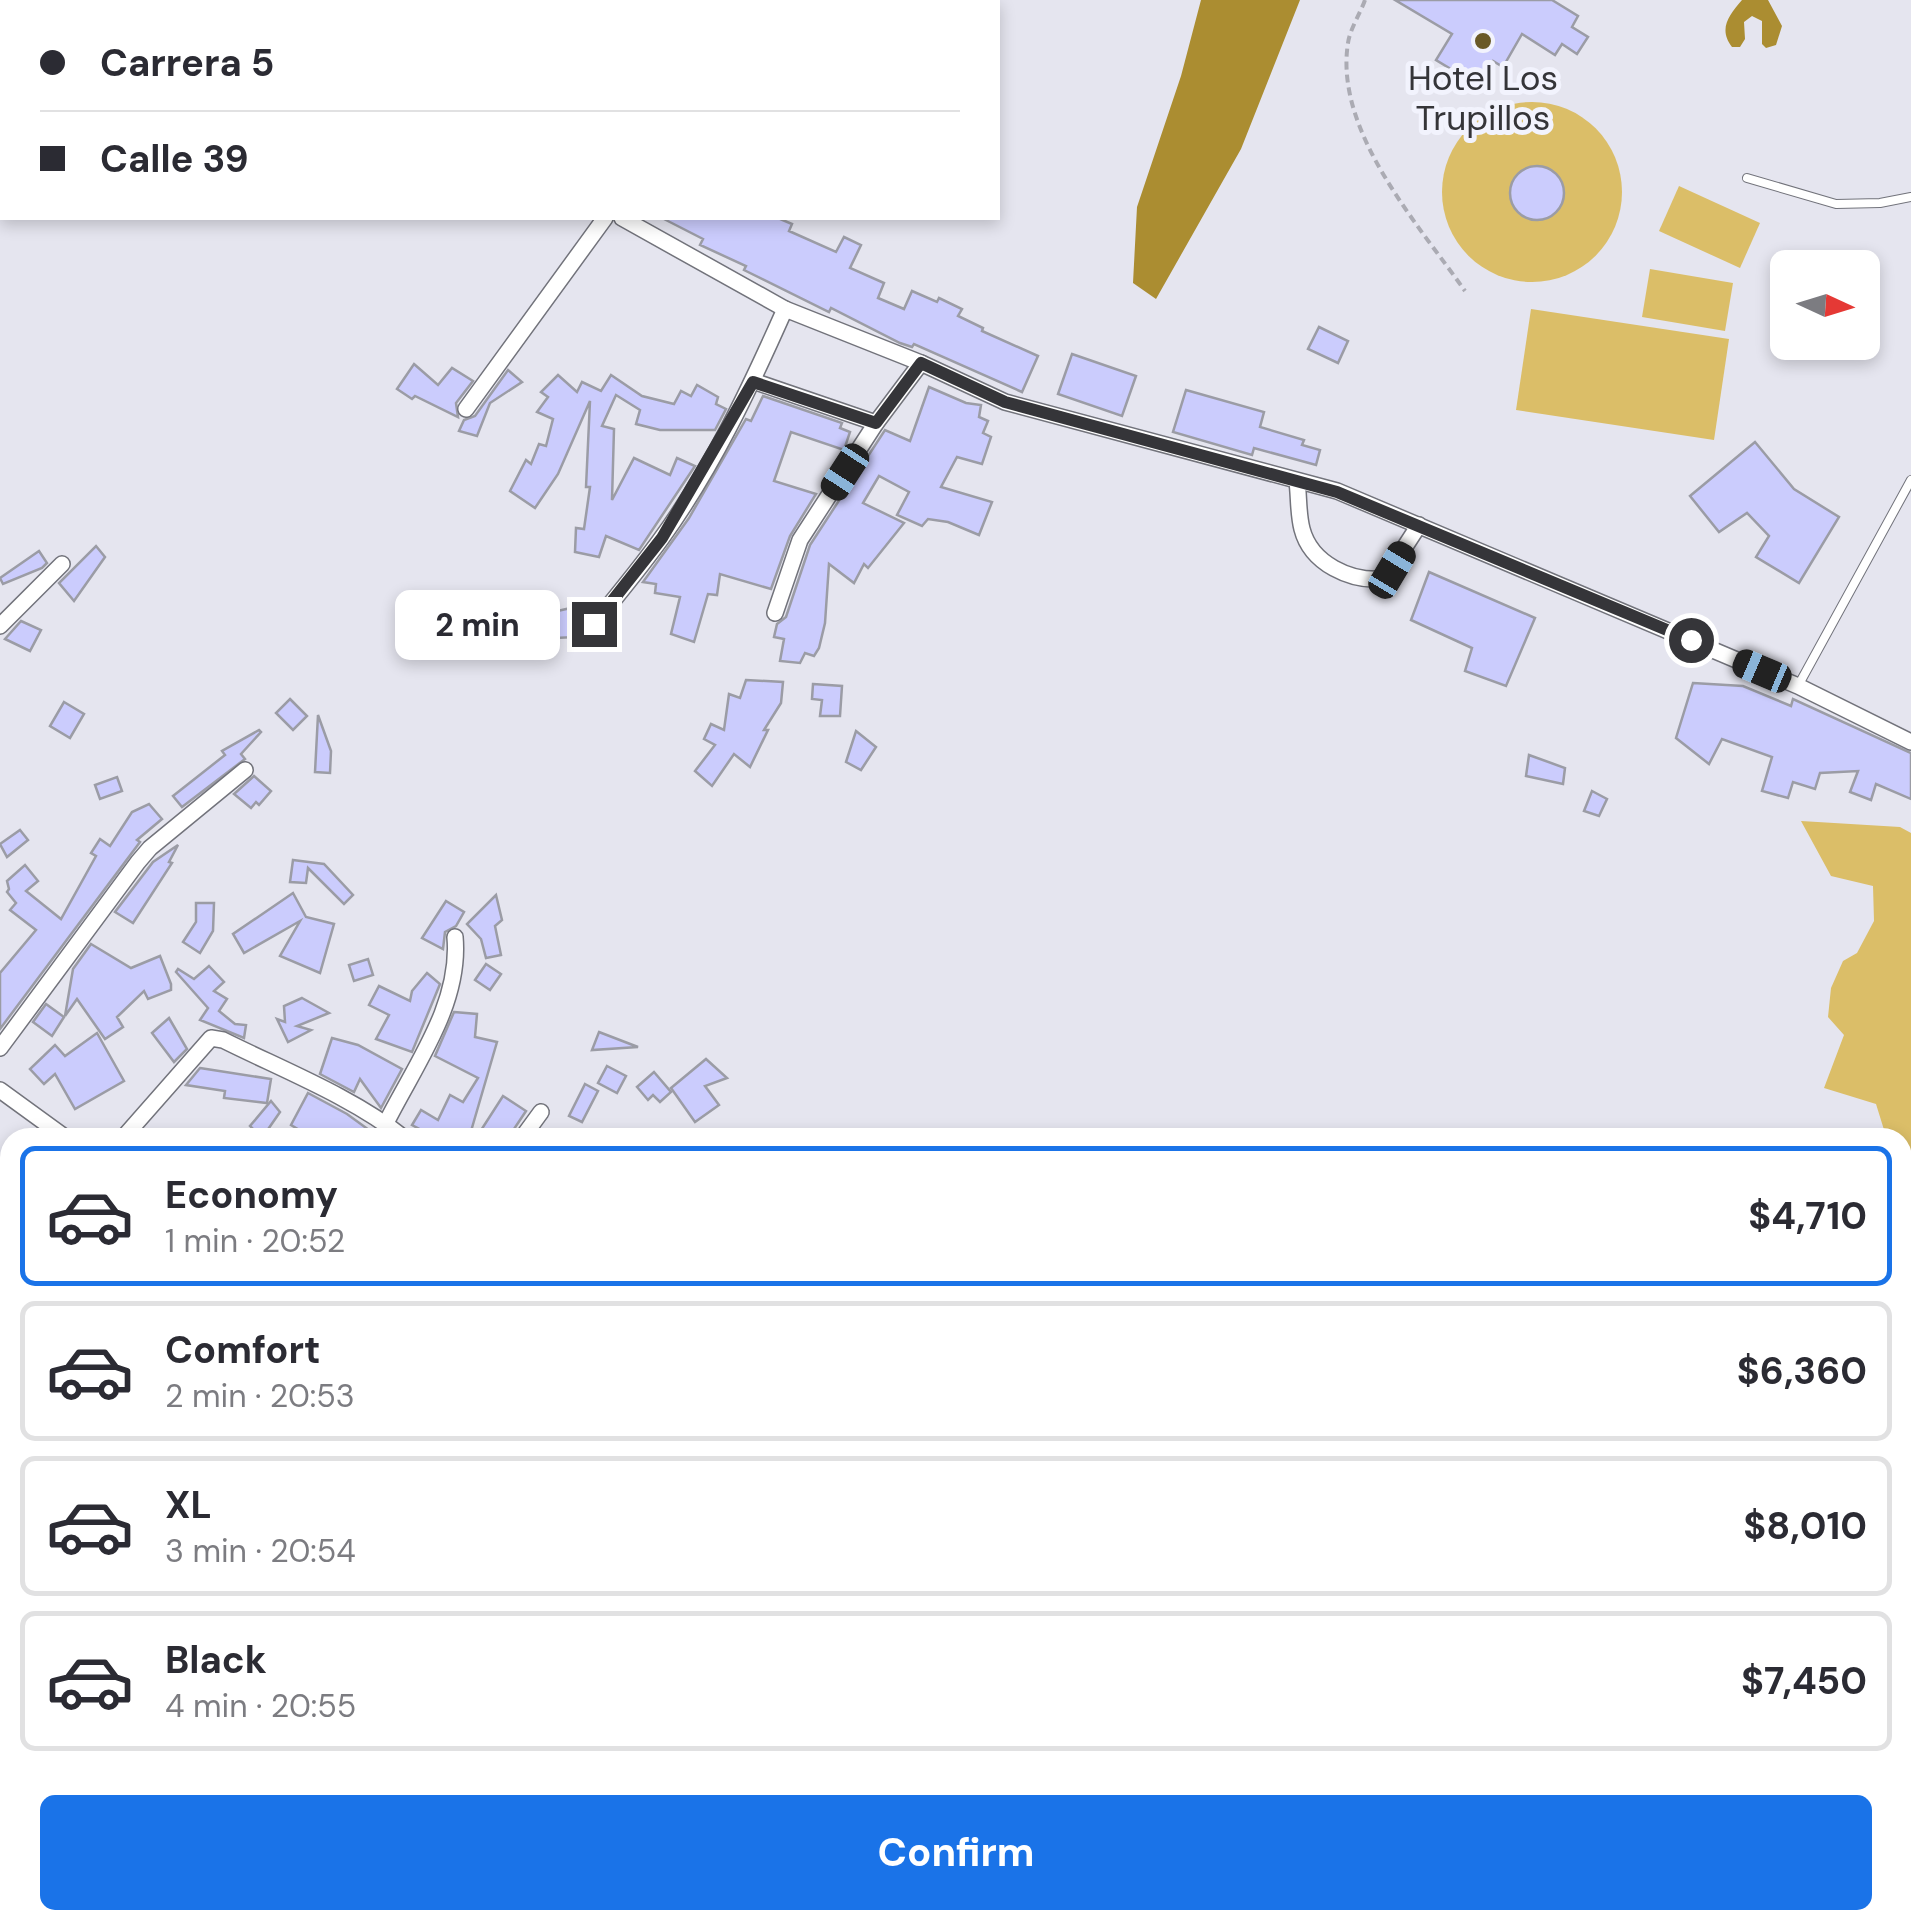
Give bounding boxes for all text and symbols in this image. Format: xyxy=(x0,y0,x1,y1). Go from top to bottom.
marker: Hotel Los Trupillos xyxy=(1472,30,1494,52)
text: Carrera 5 xyxy=(100,38,274,88)
place label: Hotel Los Trupillos xyxy=(1408,55,1558,141)
text: Calle 39 xyxy=(100,134,249,184)
north arrow xyxy=(1770,250,1880,360)
map controls xyxy=(1770,250,1880,360)
car xyxy=(816,439,874,505)
car xyxy=(1364,537,1420,603)
callout: 2 min xyxy=(394,589,559,659)
route end xyxy=(572,602,617,647)
text: 2 min xyxy=(435,604,520,646)
route start xyxy=(1669,618,1714,663)
car xyxy=(1729,645,1795,697)
text: Economy xyxy=(165,1170,338,1220)
icon: car xyxy=(45,1171,135,1261)
text: $4,710 xyxy=(1748,1191,1867,1241)
text: 1 min · 20:52 xyxy=(165,1220,345,1262)
text: Comfort xyxy=(165,1325,321,1375)
icon: car xyxy=(45,1326,135,1416)
text: $6,360 xyxy=(1737,1346,1867,1396)
text: 2 min · 20:53 xyxy=(165,1375,355,1417)
text: XL xyxy=(165,1480,212,1530)
icon: car xyxy=(45,1481,135,1571)
text: $8,010 xyxy=(1743,1501,1867,1551)
text: 3 min · 20:54 xyxy=(165,1530,356,1572)
text: Black xyxy=(165,1635,267,1685)
icon: car xyxy=(45,1636,135,1726)
text: $7,450 xyxy=(1741,1656,1867,1706)
text: 4 min · 20:55 xyxy=(165,1685,356,1727)
button: Confirm xyxy=(40,1795,1872,1910)

